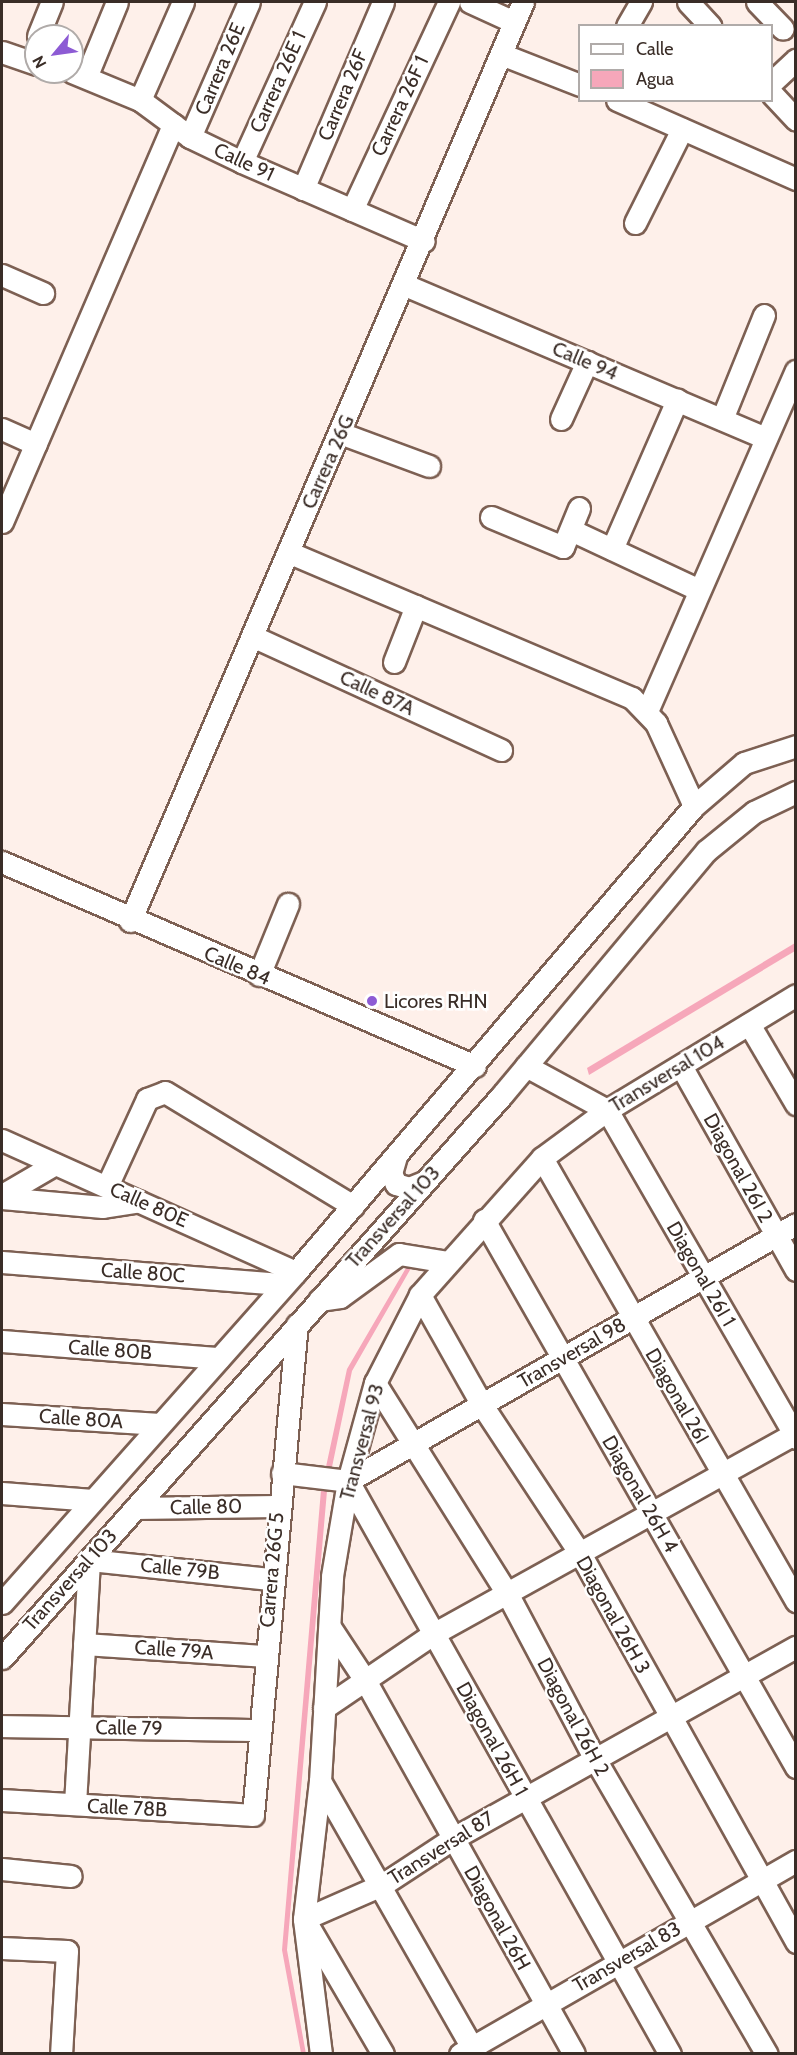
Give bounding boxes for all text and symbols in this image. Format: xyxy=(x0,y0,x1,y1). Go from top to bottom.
street label: Carrera 26E xyxy=(190,19,250,119)
north arrow xyxy=(24,24,84,84)
legend xyxy=(578,24,773,102)
street label: Carrera 26E 1 xyxy=(245,27,311,137)
text: Calle xyxy=(636,38,673,60)
street label: Carrera 26F xyxy=(313,46,373,144)
text: N xyxy=(29,52,51,72)
street label: Carrera 26F 1 xyxy=(366,52,434,160)
text: Agua xyxy=(636,68,674,90)
street label: Calle 91 xyxy=(210,138,278,186)
street label: Calle 94 xyxy=(549,336,621,386)
street label: Carrera 26G xyxy=(297,411,359,513)
street label: Calle 87A xyxy=(336,665,418,721)
street label: Calle 84 xyxy=(200,941,274,991)
place label: Licores RHN xyxy=(384,989,488,1013)
marker: Licores RHN xyxy=(365,994,379,1008)
street label: Transversal 104 xyxy=(605,1030,729,1118)
street label: Diagonal 26I 2 xyxy=(698,1109,778,1227)
street label: Transversal 103 xyxy=(341,1161,445,1273)
street label: Calle 80E xyxy=(106,1177,192,1233)
street label: Diagonal 26I 1 xyxy=(661,1217,741,1331)
street label: Calle 80C xyxy=(100,1258,186,1288)
street label: Transversal 98 xyxy=(514,1312,630,1394)
street label: Calle 80B xyxy=(67,1335,153,1365)
street label: Diagonal 26I xyxy=(640,1344,714,1448)
street label: Transversal 93 xyxy=(335,1381,389,1503)
street label: Calle 80A xyxy=(38,1404,124,1434)
street label: Diagonal 26H 4 xyxy=(597,1431,683,1557)
street label: Calle 80 xyxy=(170,1494,242,1520)
street label: Carrera 26G 5 xyxy=(255,1511,289,1629)
street label: Transversal 103 xyxy=(18,1524,122,1636)
street label: Diagonal 26H 3 xyxy=(571,1552,655,1678)
street label: Calle 79B xyxy=(139,1553,221,1585)
street label: Calle 79A xyxy=(134,1635,214,1665)
street label: Diagonal 26H 2 xyxy=(532,1654,614,1780)
street label: Diagonal 26H 1 xyxy=(451,1678,533,1800)
street label: Calle 79 xyxy=(95,1715,163,1741)
street label: Calle 78B xyxy=(86,1794,168,1822)
street label: Transversal 87 xyxy=(384,1806,498,1890)
street label: Diagonal 26H xyxy=(459,1862,535,1974)
street label: Transversal 83 xyxy=(569,1917,685,1997)

